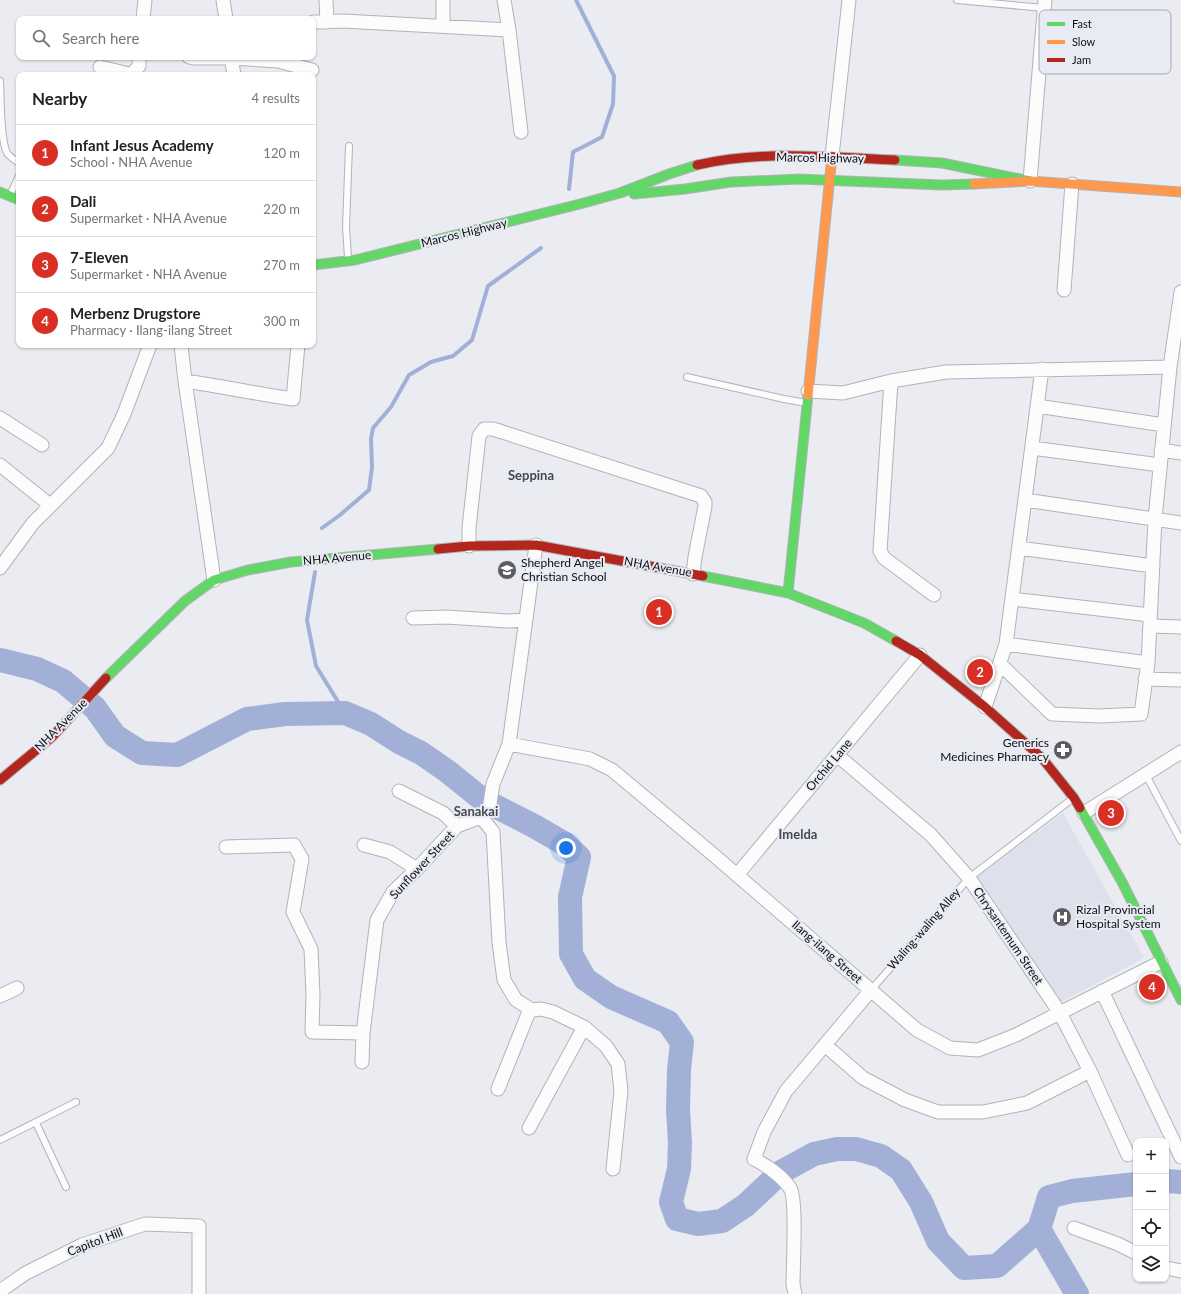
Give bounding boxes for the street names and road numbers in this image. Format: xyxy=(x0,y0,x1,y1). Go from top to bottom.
street label: Marcos Highway xyxy=(776,149,865,166)
street label: Marcos Highway xyxy=(419,214,509,250)
street label: NHA Avenue xyxy=(302,547,372,568)
street label: NHA Avenue xyxy=(623,553,693,580)
street label: NHA Avenue xyxy=(31,695,90,754)
street label: Orchid Lane xyxy=(802,735,855,794)
street label: Sunflower Street xyxy=(386,827,458,902)
street label: Waling-waling Alley xyxy=(884,884,964,973)
street label: Chrysantemum Street xyxy=(970,884,1047,988)
street label: Ilang-ilang Street xyxy=(789,917,866,987)
street label: Capitol Hill xyxy=(65,1224,125,1259)

